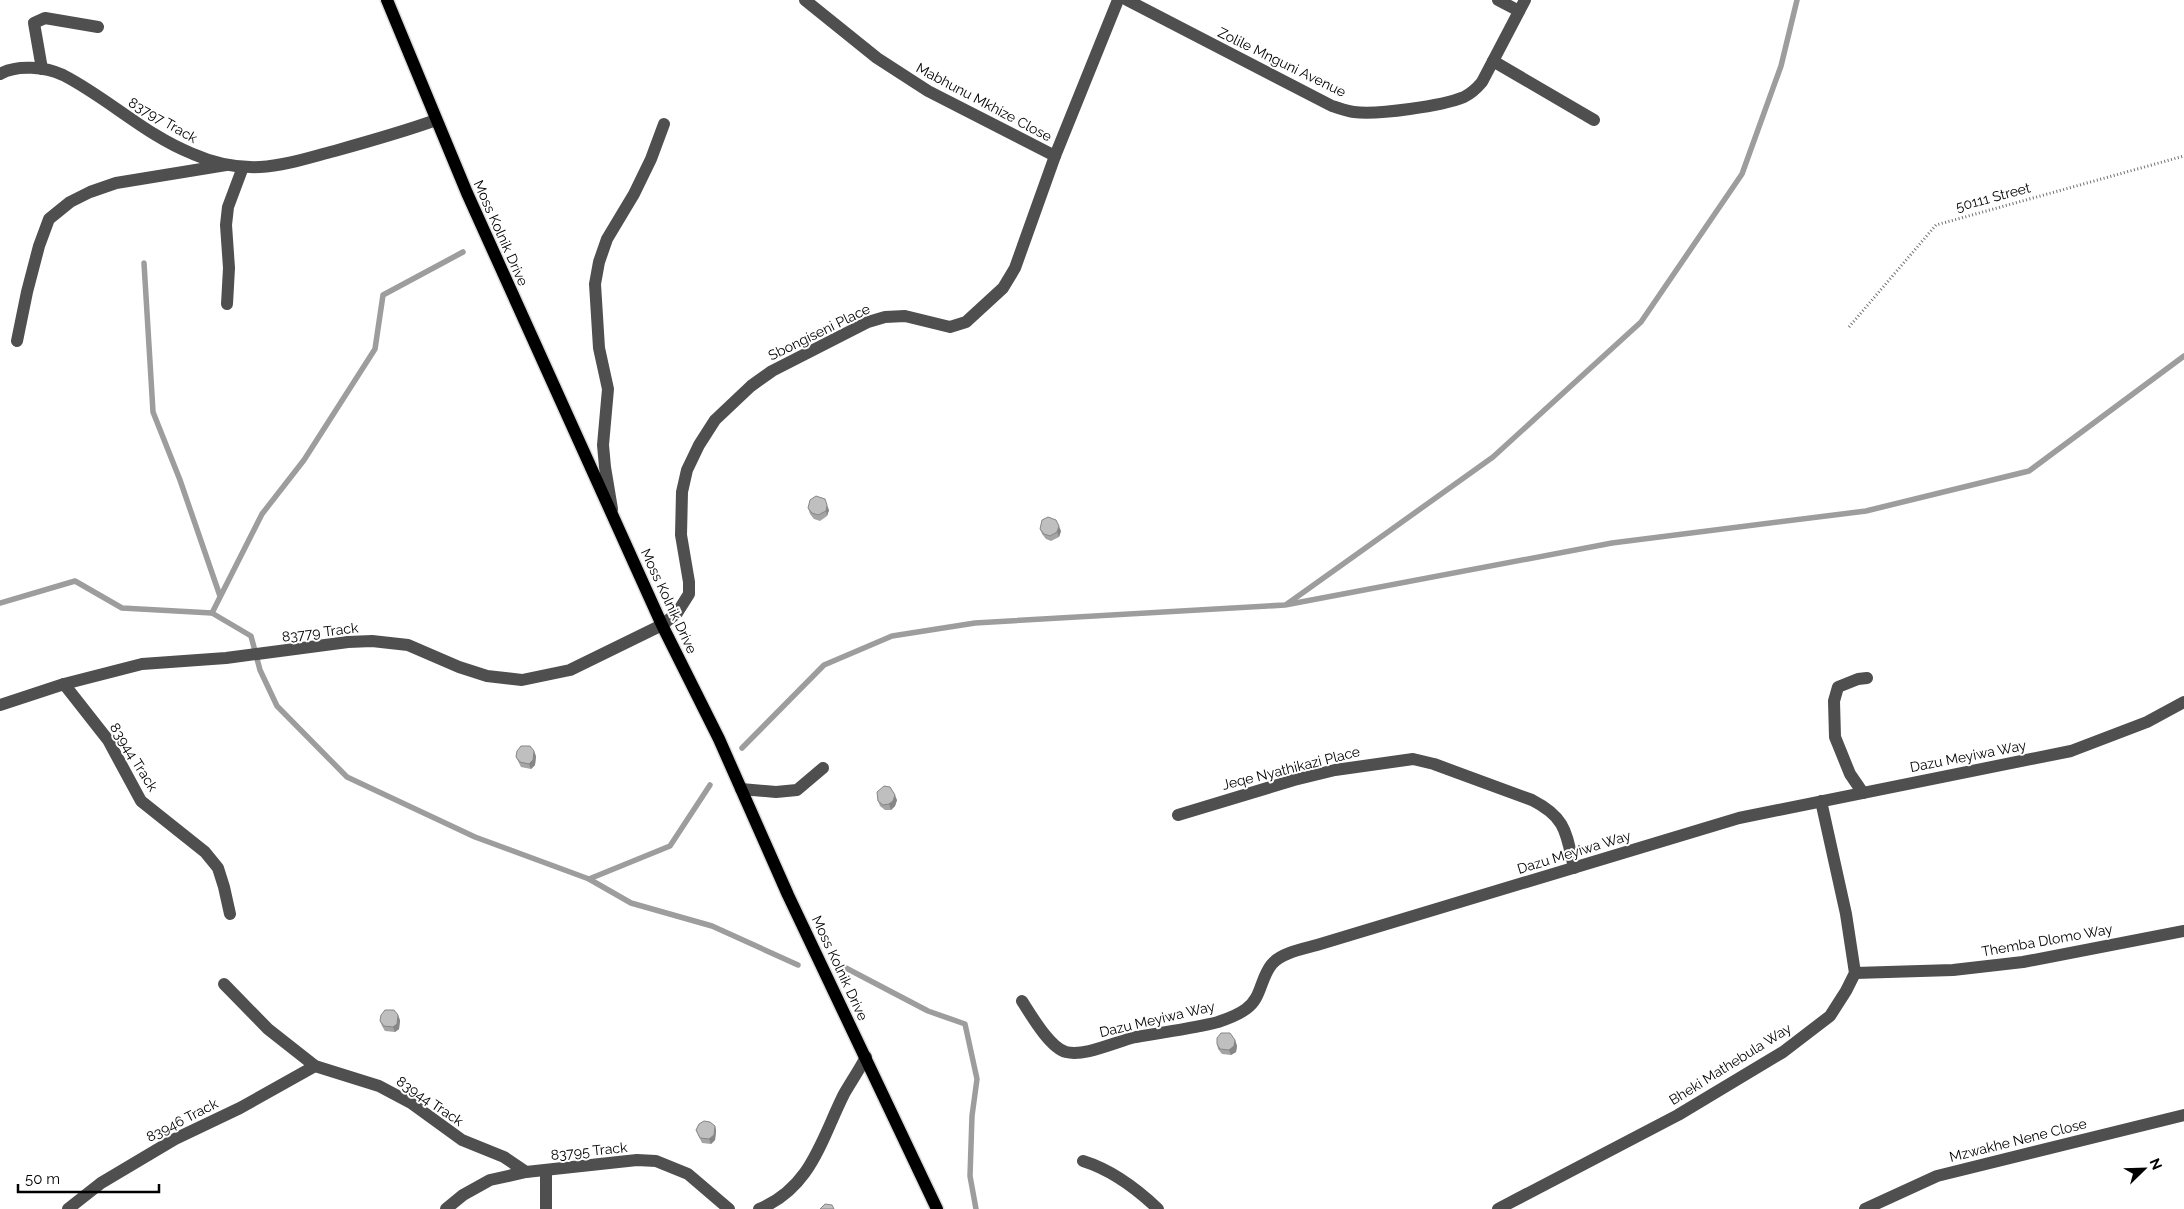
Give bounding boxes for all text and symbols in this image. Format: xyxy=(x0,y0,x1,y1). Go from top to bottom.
street label: Zolile Mnguni Avenue xyxy=(1215,24,1349,100)
street label: Mabhunu Mkhize Close xyxy=(914,59,1054,145)
street label: 83797 Track xyxy=(126,94,201,146)
street label: Moss Kolnik Drive xyxy=(471,178,531,288)
street label: 50111 Street xyxy=(1954,179,2032,215)
street label: Sbongiseni Place xyxy=(766,300,872,364)
street label: Moss Kolnik Drive xyxy=(638,546,700,656)
street label: 83779 Track xyxy=(281,619,360,645)
street label: 83944 Track xyxy=(107,720,162,795)
street label: Dazu Meyiwa Way xyxy=(1909,737,2028,775)
street label: Jeqe Nyathikazi Place xyxy=(1220,743,1362,793)
street label: Dazu Meyiwa Way xyxy=(1515,827,1633,877)
street label: Moss Kolnik Drive xyxy=(809,913,871,1023)
street label: Themba Dlomo Way xyxy=(1980,921,2114,959)
street label: Dazu Meyiwa Way xyxy=(1098,998,1217,1040)
street label: Bheki Mathebula Way xyxy=(1666,1020,1794,1108)
street label: 83944 Track xyxy=(393,1073,467,1130)
street label: 83946 Track xyxy=(144,1095,221,1145)
street label: Mzwakhe Nene Close xyxy=(1948,1115,2088,1165)
street label: 83795 Track xyxy=(550,1139,629,1163)
north arrow xyxy=(2119,1144,2169,1194)
text: N xyxy=(2147,1156,2165,1172)
scale bar xyxy=(18,1162,159,1194)
text: 50 m xyxy=(25,1170,60,1188)

